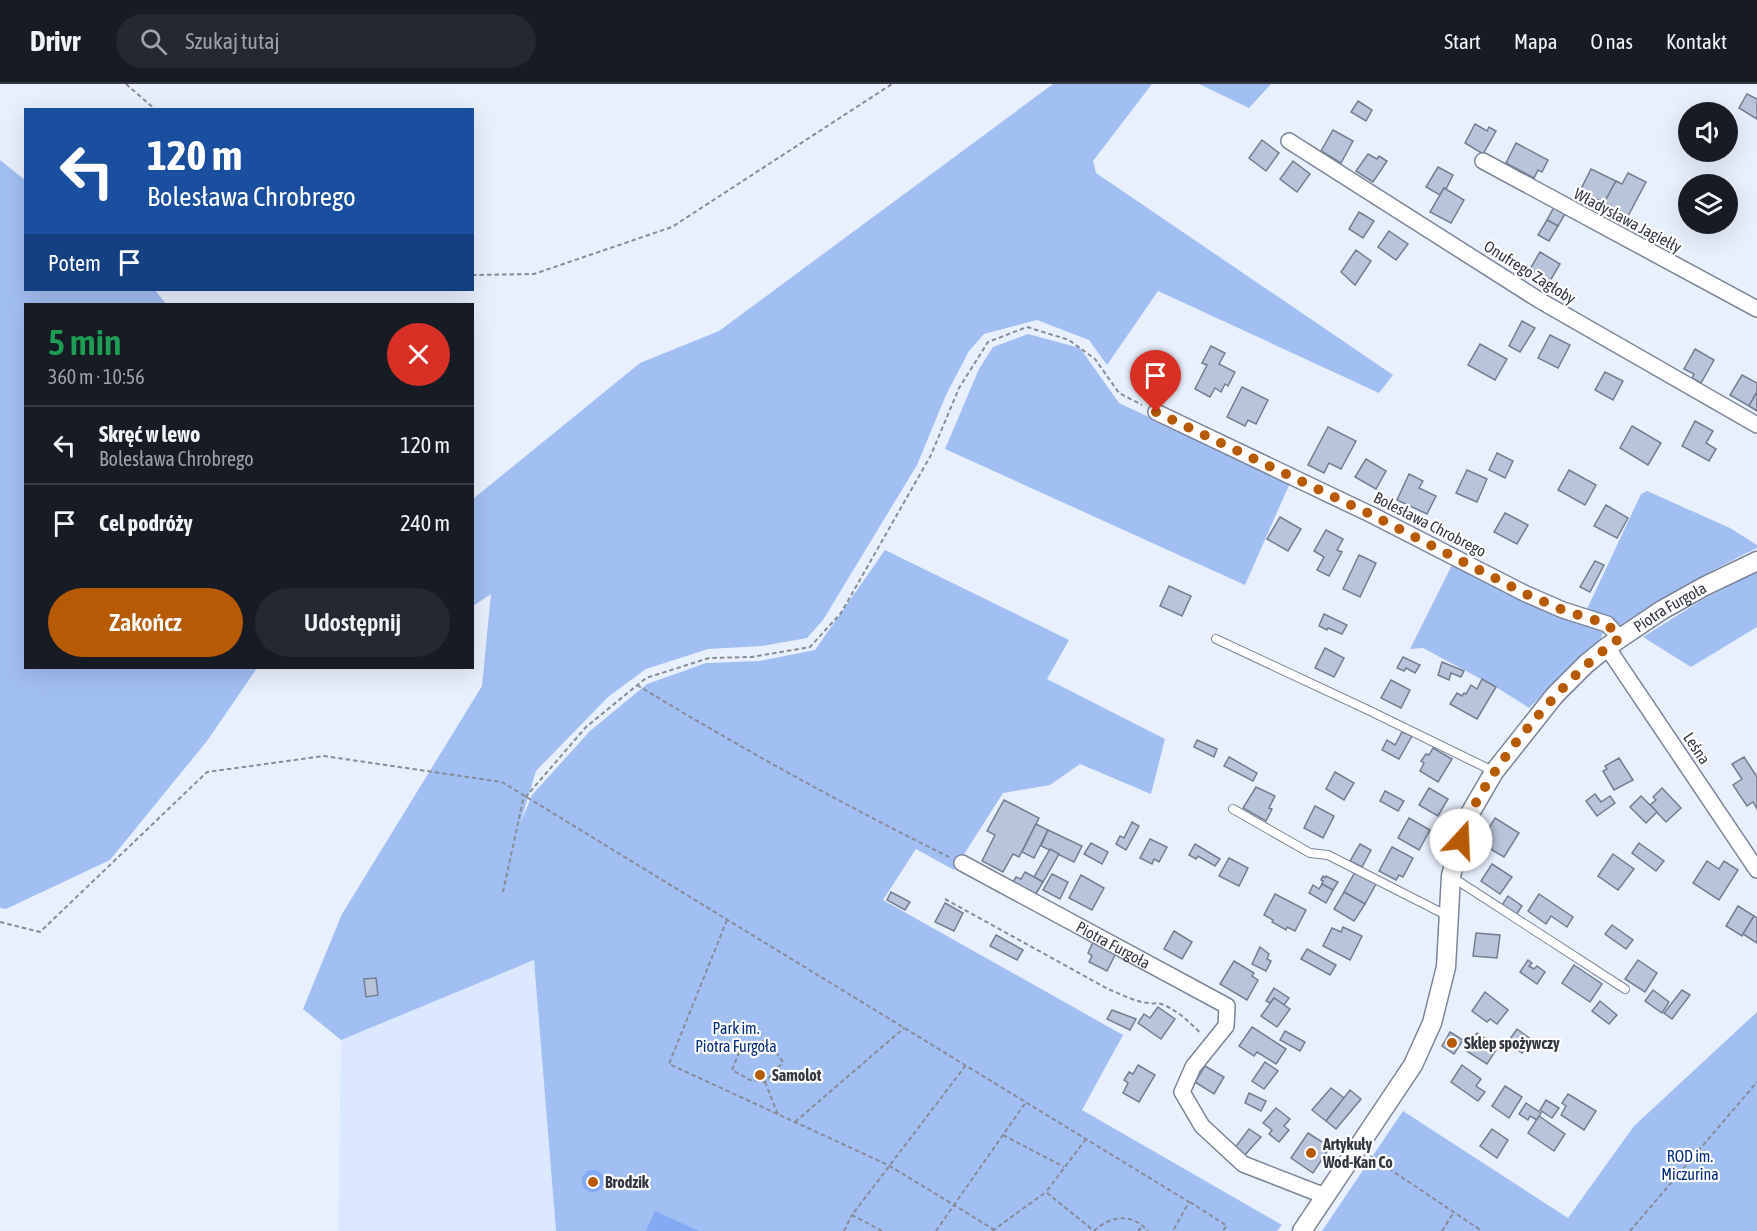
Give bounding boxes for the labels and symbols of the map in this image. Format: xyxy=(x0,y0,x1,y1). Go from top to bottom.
street label: Władysława Jagiełły xyxy=(1571,184,1685,257)
street label: Onufrego Zagłoby xyxy=(1480,237,1579,308)
pin xyxy=(1130,350,1181,412)
street label: Bolesława Chrobrego xyxy=(1370,488,1489,561)
street label: Piotra Furgoła xyxy=(1630,578,1709,636)
street label: Leśna xyxy=(1680,729,1714,767)
position arrow xyxy=(1429,808,1493,872)
street label: Piotra Furgoła xyxy=(1073,917,1154,972)
park label: Park im. Piotra Furgoła xyxy=(695,1019,777,1056)
place label: Sklep spożywczy xyxy=(1464,1034,1560,1052)
marker: Sklep spożywczy xyxy=(1445,1036,1459,1050)
place label: Samolot xyxy=(772,1066,822,1084)
marker: Samolot xyxy=(753,1068,767,1082)
place label: Artykuły Wod-Kan Co xyxy=(1322,1135,1393,1171)
marker: Artykuły Wod-Kan Co xyxy=(1304,1146,1318,1160)
park label: ROD im. Miczurina xyxy=(1661,1147,1719,1183)
place label: Brodzik xyxy=(605,1173,650,1191)
marker: Brodzik xyxy=(586,1175,600,1189)

